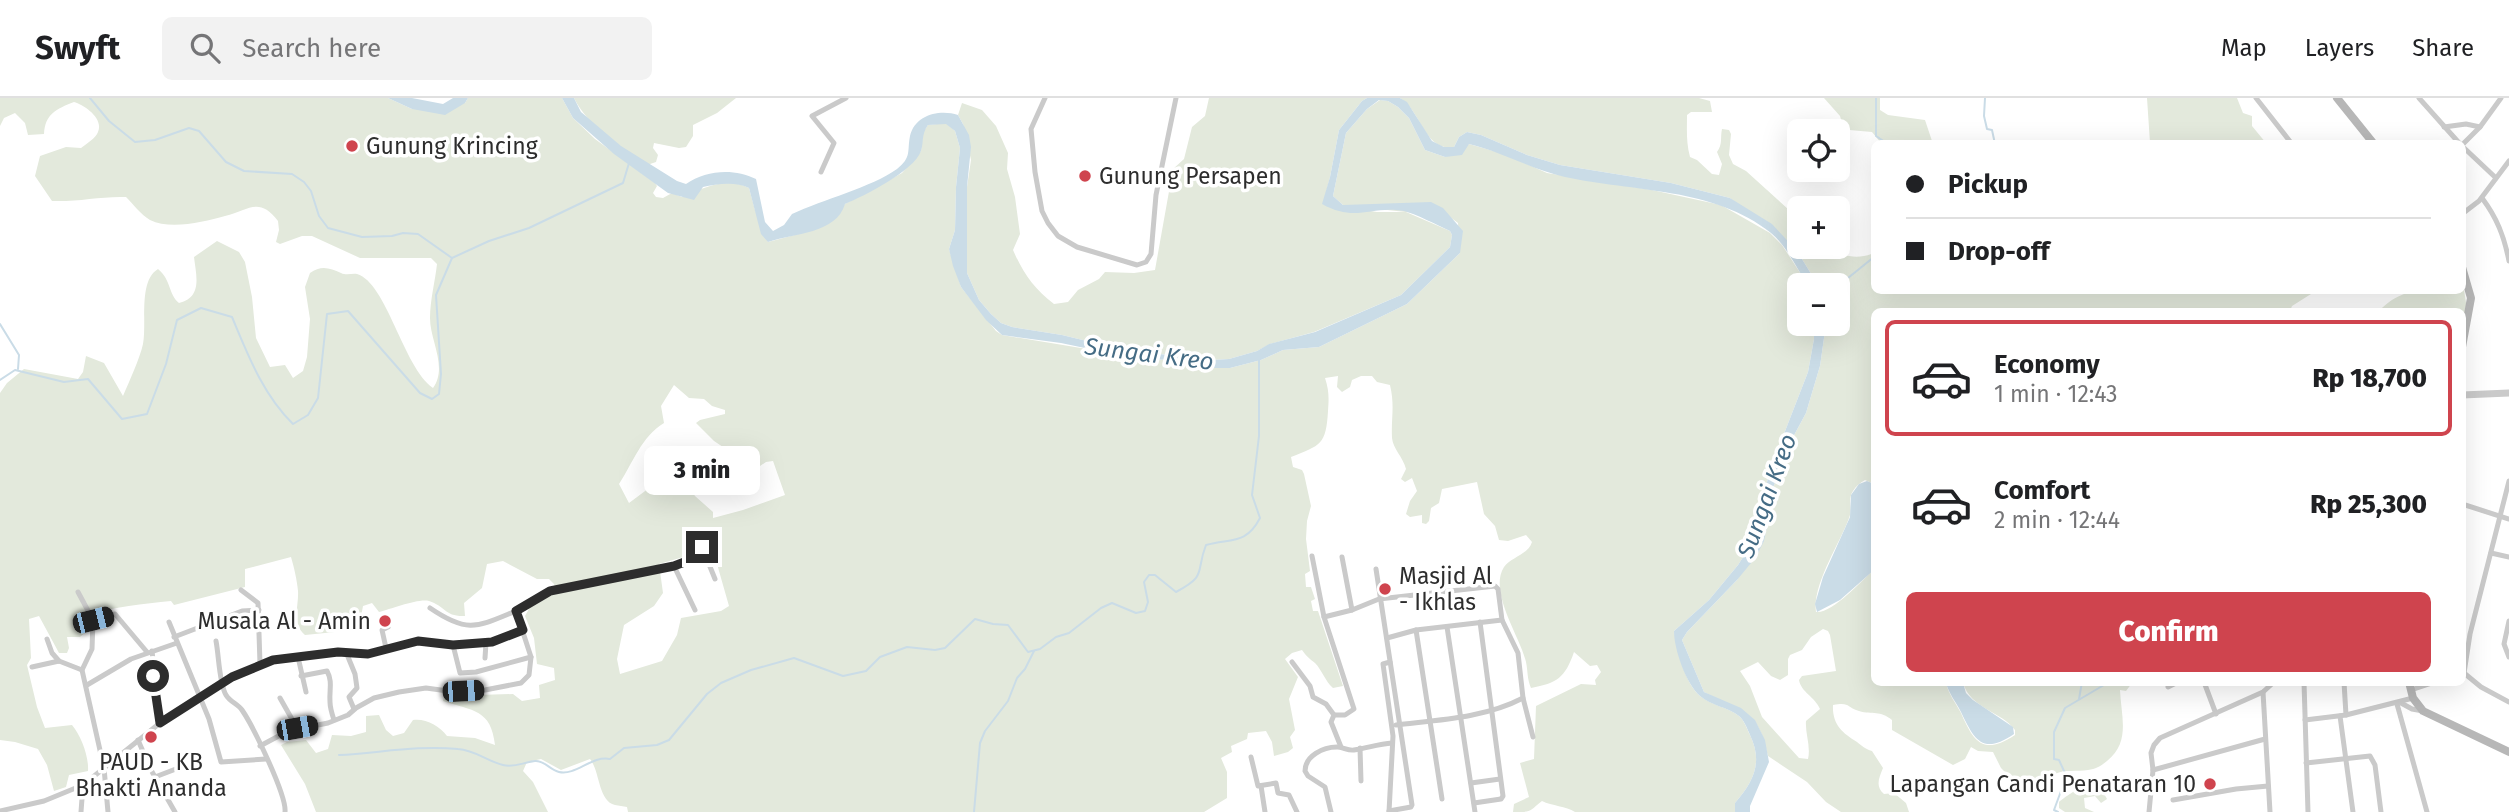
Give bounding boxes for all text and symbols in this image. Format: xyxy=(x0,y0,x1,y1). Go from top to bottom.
search box xyxy=(162,17,652,80)
text: Swyft xyxy=(35,28,120,68)
icon: search xyxy=(186,29,224,67)
text: Search here xyxy=(242,33,381,64)
text: Map xyxy=(2221,34,2267,62)
text: Layers xyxy=(2305,34,2374,62)
text: Share xyxy=(2412,34,2474,62)
map controls xyxy=(1787,119,1850,336)
button: locate xyxy=(1787,119,1850,182)
place label: Gunung Krincing xyxy=(366,132,538,160)
marker: Gunung Krincing xyxy=(344,138,360,154)
place label: Gunung Persapen xyxy=(1099,162,1282,190)
marker: Gunung Persapen xyxy=(1077,168,1093,184)
text: Pickup xyxy=(1948,169,2028,200)
button: + xyxy=(1787,196,1850,259)
text: Drop-off xyxy=(1948,236,2050,267)
button: − xyxy=(1787,273,1850,336)
water label: Sungai Kreo xyxy=(1082,332,1215,376)
icon: car xyxy=(1910,347,1973,410)
text: Economy xyxy=(1994,349,2100,380)
text: Rp 18,700 xyxy=(2313,363,2427,394)
text: 1 min · 12:43 xyxy=(1994,380,2118,408)
water label: Sungai Kreo xyxy=(1731,430,1802,563)
callout: 3 min xyxy=(644,446,760,494)
text: 3 min xyxy=(674,456,730,484)
icon: car xyxy=(1910,473,1973,536)
text: Comfort xyxy=(1994,475,2090,506)
text: Rp 25,300 xyxy=(2310,489,2427,520)
text: 2 min · 12:44 xyxy=(1994,506,2120,534)
route end xyxy=(686,531,718,563)
place label: Masjid Al - Ikhlas xyxy=(1399,562,1493,616)
marker: Masjid Al - Ikhlas xyxy=(1377,581,1393,597)
button: Confirm xyxy=(1906,592,2431,672)
car xyxy=(71,605,116,635)
place label: Musala Al - Amin xyxy=(197,607,371,635)
marker: Musala Al - Amin xyxy=(377,613,393,629)
route start xyxy=(137,660,169,692)
car xyxy=(442,679,485,703)
car xyxy=(275,714,320,742)
marker: PAUD - KB Bhakti Ananda xyxy=(143,729,159,745)
place label: PAUD - KB Bhakti Ananda xyxy=(75,748,227,802)
place label: Lapangan Candi Penataran 10 xyxy=(1889,770,2196,798)
marker: Lapangan Candi Penataran 10 xyxy=(2202,776,2218,792)

